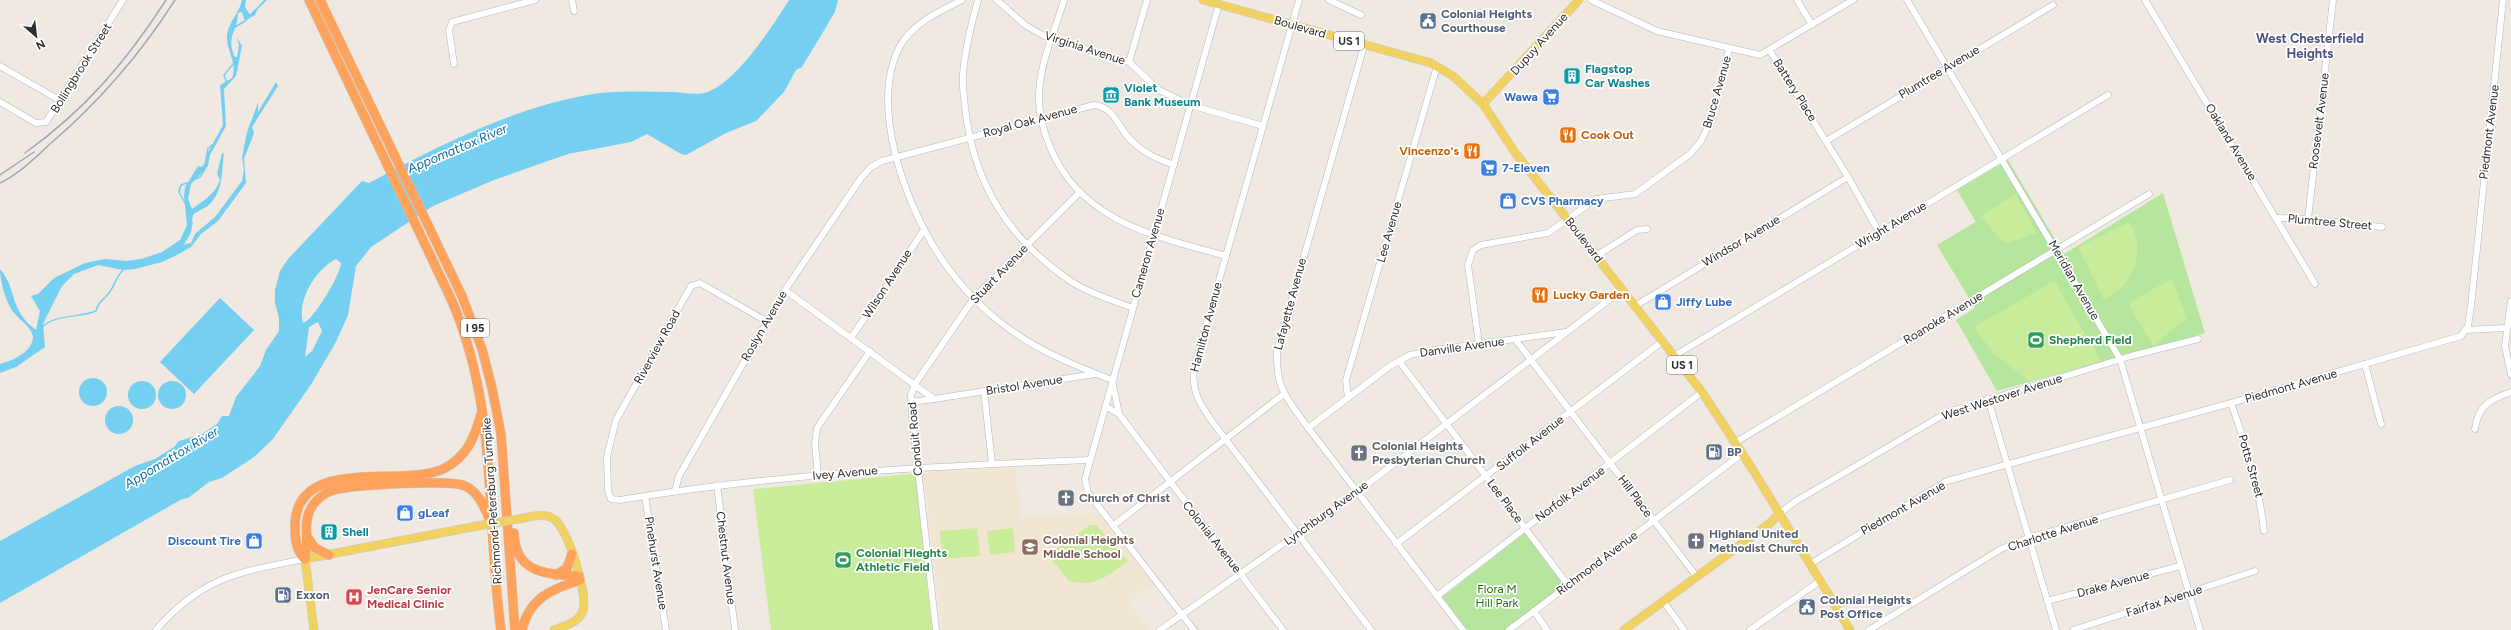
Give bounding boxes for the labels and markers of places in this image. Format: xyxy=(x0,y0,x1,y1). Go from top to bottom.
place label: Colonial Heights Courthouse xyxy=(1441,7,1532,35)
public building icon: Colonial Heights Courthouse xyxy=(1418,11,1438,31)
place label: Flagstop Car Washes xyxy=(1585,62,1650,90)
building icon: Flagstop Car Washes xyxy=(1562,66,1582,86)
place label: Violet Bank Museum xyxy=(1124,81,1201,109)
museum icon: Violet Bank Museum xyxy=(1101,85,1121,105)
supermarket icon: Wawa xyxy=(1541,87,1561,107)
place label: Wawa xyxy=(1504,90,1538,104)
restaurant icon: Cook Out xyxy=(1558,125,1578,145)
place label: Cook Out xyxy=(1581,128,1634,142)
restaurant icon: Vincenzo's xyxy=(1462,141,1482,161)
place label: Vincenzo's xyxy=(1399,144,1459,158)
supermarket icon: 7-Eleven xyxy=(1479,158,1499,178)
place label: 7-Eleven xyxy=(1502,161,1550,175)
shop icon: CVS Pharmacy xyxy=(1498,191,1518,211)
place label: CVS Pharmacy xyxy=(1521,194,1604,208)
restaurant icon: Lucky Garden xyxy=(1530,285,1550,305)
place label: Lucky Garden xyxy=(1553,288,1630,302)
shop icon: Jiffy Lube xyxy=(1653,292,1673,312)
place label: Jiffy Lube xyxy=(1676,295,1732,309)
sports icon: Shepherd Field xyxy=(2026,330,2046,350)
place label: Shepherd Field xyxy=(2049,333,2132,347)
place label: Colonial Heights Presbyterian Church xyxy=(1372,439,1485,467)
fuel station icon: BP xyxy=(1704,442,1724,462)
church icon: Colonial Heights Presbyterian Church xyxy=(1349,443,1369,463)
place label: BP xyxy=(1727,445,1742,459)
church icon: Church of Christ xyxy=(1056,488,1076,508)
place label: Church of Christ xyxy=(1079,491,1171,505)
shop icon: gLeaf xyxy=(395,503,415,523)
place label: gLeaf xyxy=(418,506,450,520)
building icon: Shell xyxy=(319,522,339,542)
place label: Shell xyxy=(342,525,369,539)
place label: Highland United Methodist Church xyxy=(1709,527,1809,555)
shop icon: Discount Tire xyxy=(244,531,264,551)
church icon: Highland United Methodist Church xyxy=(1686,531,1706,551)
place label: Colonial Heights Middle School xyxy=(1043,533,1134,561)
place label: Discount Tire xyxy=(168,534,241,548)
school or university icon: Colonial Heights Middle School xyxy=(1020,537,1040,557)
place label: Colonial Hieghts Athletic Field xyxy=(856,546,947,574)
sports icon: Colonial Hieghts Athletic Field xyxy=(833,550,853,570)
place label: JenCare Senior Medical Clinic xyxy=(367,583,452,611)
fuel station icon: Exxon xyxy=(273,585,293,605)
hospital icon: JenCare Senior Medical Clinic xyxy=(344,587,364,607)
place label: Exxon xyxy=(296,588,330,602)
place label: Colonial Heights Post Office xyxy=(1820,593,1911,621)
public building icon: Colonial Heights Post Office xyxy=(1797,597,1817,617)

